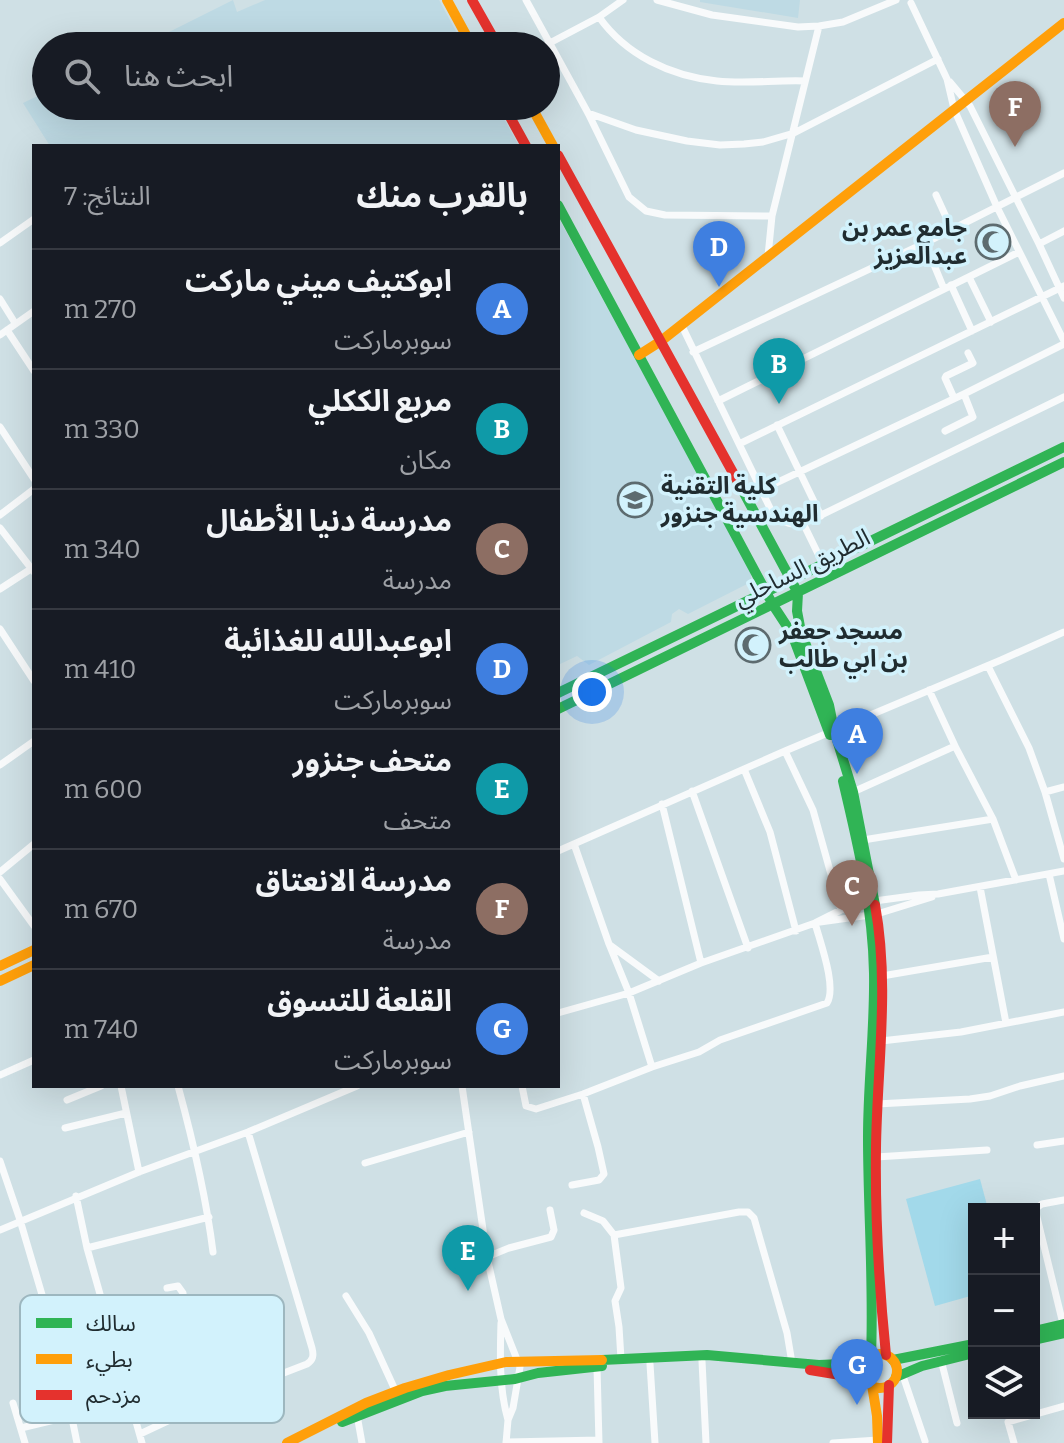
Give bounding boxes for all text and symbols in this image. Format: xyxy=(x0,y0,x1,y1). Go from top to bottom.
search box xyxy=(32,32,560,120)
icon: search xyxy=(60,54,104,98)
text: ابحث هنا xyxy=(124,58,233,94)
pin: F xyxy=(989,81,1041,147)
text: بالقرب منك xyxy=(356,175,528,216)
text: النتائج: 7 xyxy=(64,181,151,212)
place label: جامع عمر بن عبدالعزيز xyxy=(842,214,967,270)
pin: D xyxy=(693,221,745,287)
mosque icon: جامع عمر بن عبدالعزيز xyxy=(974,223,1012,261)
text: ابوكتيف ميني ماركت xyxy=(185,263,452,299)
text: 270 m xyxy=(64,294,137,325)
text: A xyxy=(493,294,511,325)
text: سوبرماركت xyxy=(334,325,452,356)
pin: B xyxy=(753,338,805,404)
text: مربع الككلي xyxy=(308,383,452,419)
text: 330 m xyxy=(64,414,140,445)
text: B xyxy=(494,414,510,445)
text: مكان xyxy=(400,445,452,476)
place label: كلية التقنية الهندسية جنزور xyxy=(660,472,818,528)
school or university icon: كلية التقنية الهندسية جنزور xyxy=(616,481,654,519)
text: مدرسة دنيا الأطفال xyxy=(206,503,452,539)
street label: الطريق الساحلي xyxy=(730,523,876,617)
text: 340 m xyxy=(64,534,141,565)
text: C xyxy=(494,534,510,565)
text: مدرسة xyxy=(383,565,452,596)
place label: مسجد جعفر بن ابي طالب xyxy=(778,617,908,679)
text: ابوعبدالله للغذائية xyxy=(224,623,452,659)
mosque icon: مسجد جعفر بن ابي طالب xyxy=(734,626,772,664)
text: 410 m xyxy=(64,654,136,685)
text: D xyxy=(493,654,511,685)
your location xyxy=(572,672,612,712)
text: سوبرماركت xyxy=(334,685,452,716)
pin: A xyxy=(831,708,883,774)
text: متحف جنزور xyxy=(293,743,452,779)
text: 600 m xyxy=(64,774,143,805)
text: E xyxy=(494,774,510,805)
text: متحف xyxy=(384,805,452,836)
pin: C xyxy=(826,860,878,926)
text: مدرسة الانعتاق xyxy=(255,863,452,899)
text: 670 m xyxy=(64,894,138,925)
text: F xyxy=(495,894,509,925)
text: مدرسة xyxy=(383,925,452,956)
text: القلعة للتسوق xyxy=(267,983,452,1019)
text: 740 m xyxy=(64,1014,139,1045)
text: G xyxy=(493,1014,511,1045)
text: سوبرماركت xyxy=(334,1045,452,1076)
map controls xyxy=(968,1203,1040,1419)
button: + xyxy=(968,1203,1040,1275)
pin: E xyxy=(442,1225,494,1291)
button: − xyxy=(968,1275,1040,1347)
legend xyxy=(20,1295,284,1423)
text: سالك xyxy=(86,1310,136,1337)
pin: G xyxy=(831,1339,883,1405)
text: بطيء xyxy=(86,1346,133,1376)
button: layers xyxy=(968,1347,1040,1419)
text: مزدحم xyxy=(86,1382,141,1412)

